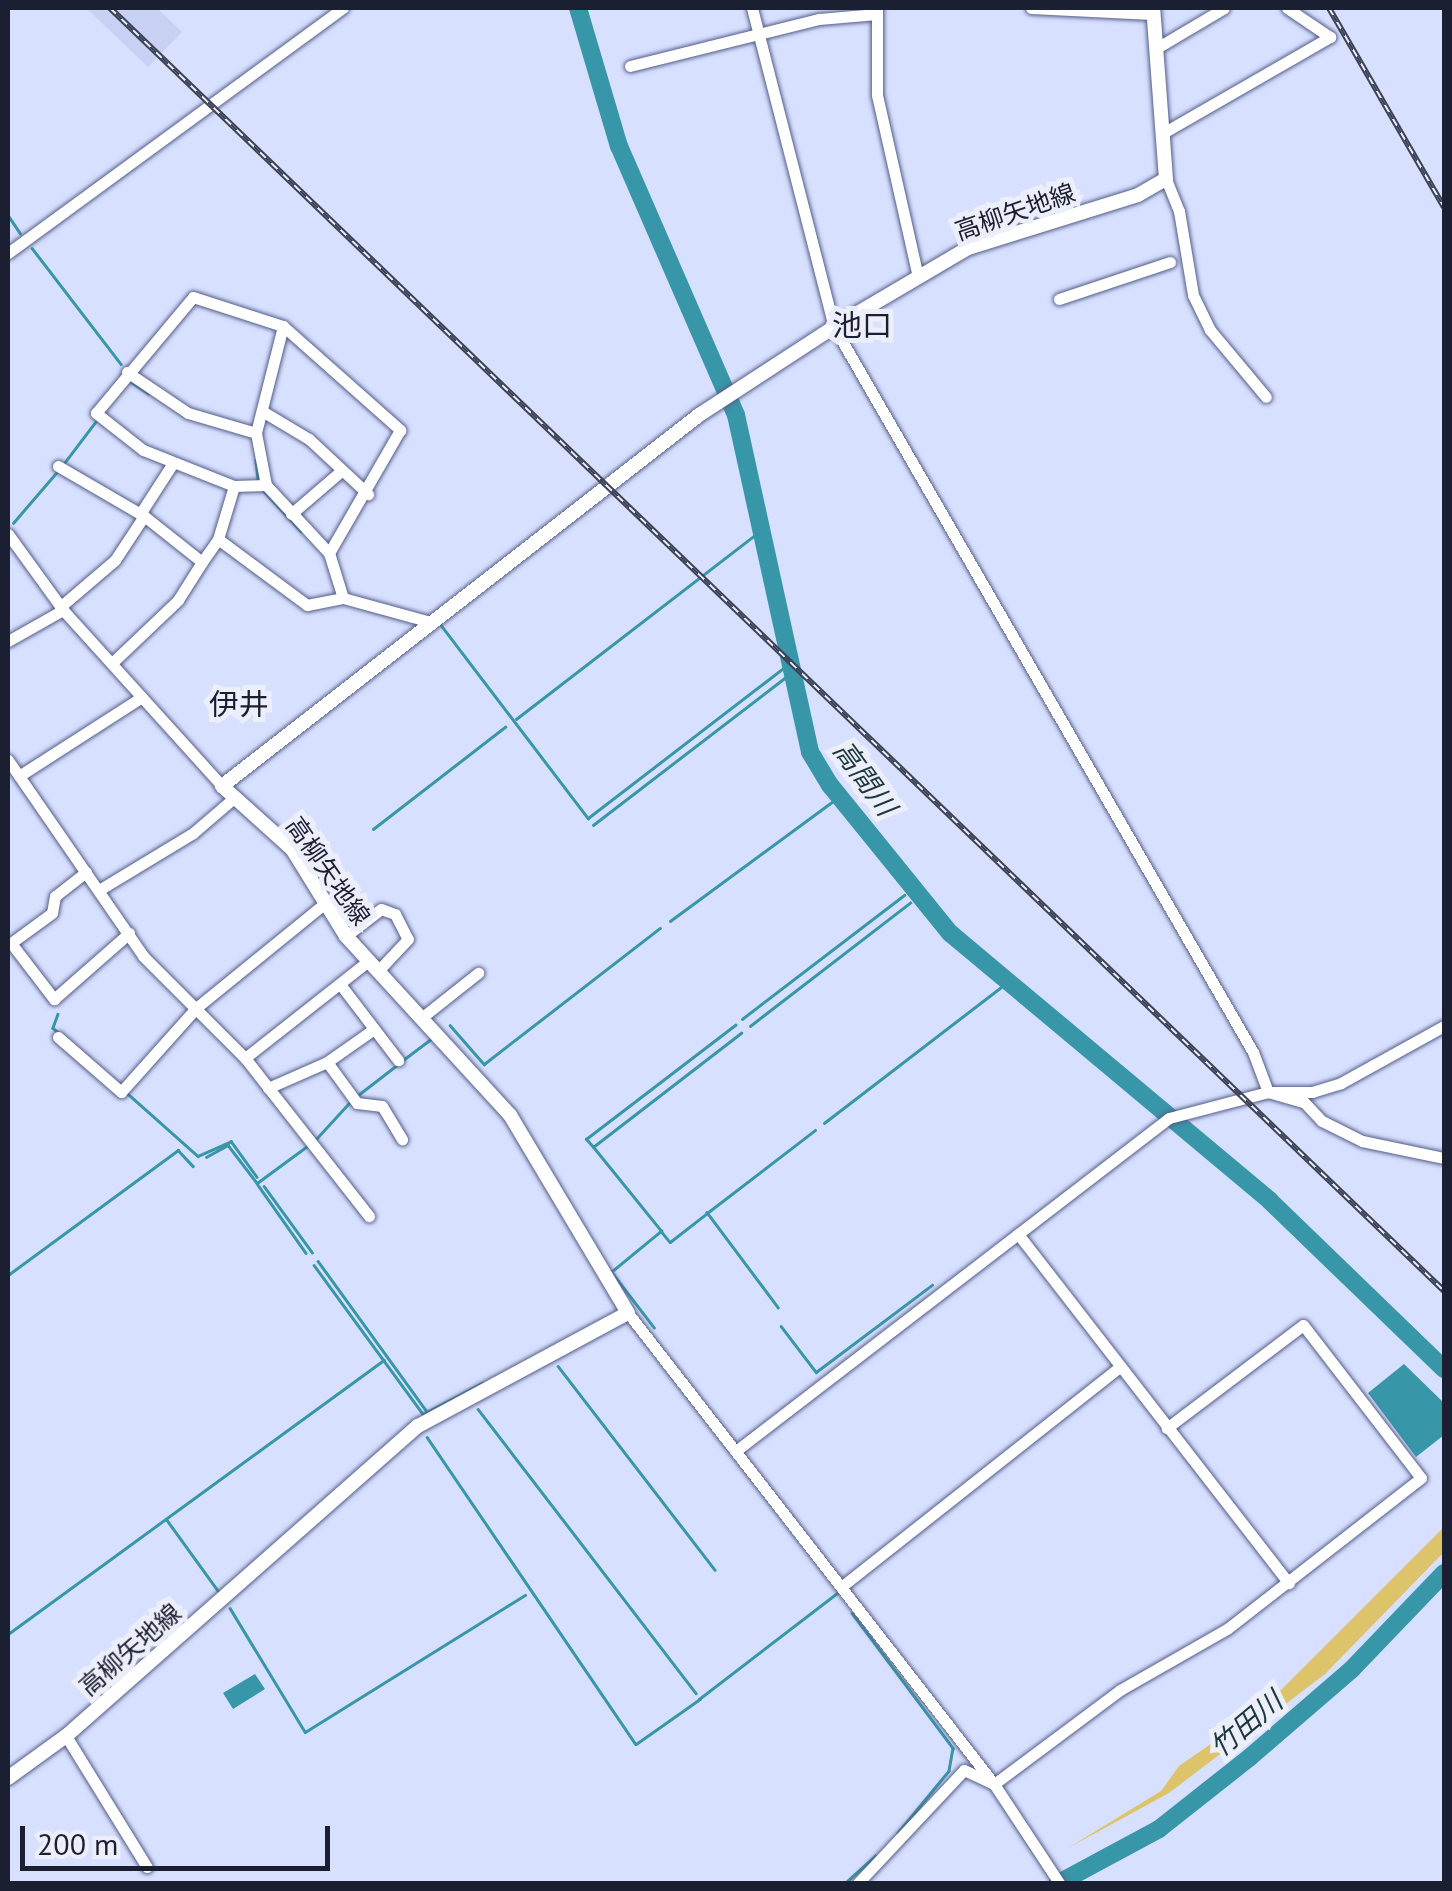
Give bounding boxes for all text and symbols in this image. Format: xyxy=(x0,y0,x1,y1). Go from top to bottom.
street label: 高柳矢地線 xyxy=(951,177,1079,247)
district label: 池口 xyxy=(832,307,892,343)
district label: 伊井 xyxy=(209,686,269,722)
water label: 高間川 xyxy=(827,734,903,822)
street label: 高柳矢地線 xyxy=(280,811,376,931)
street label: 高柳矢地線 xyxy=(73,1598,187,1702)
water label: 竹田川 xyxy=(1203,1684,1289,1764)
scale bar xyxy=(25,1806,335,1868)
text: 200 m xyxy=(37,1824,118,1863)

